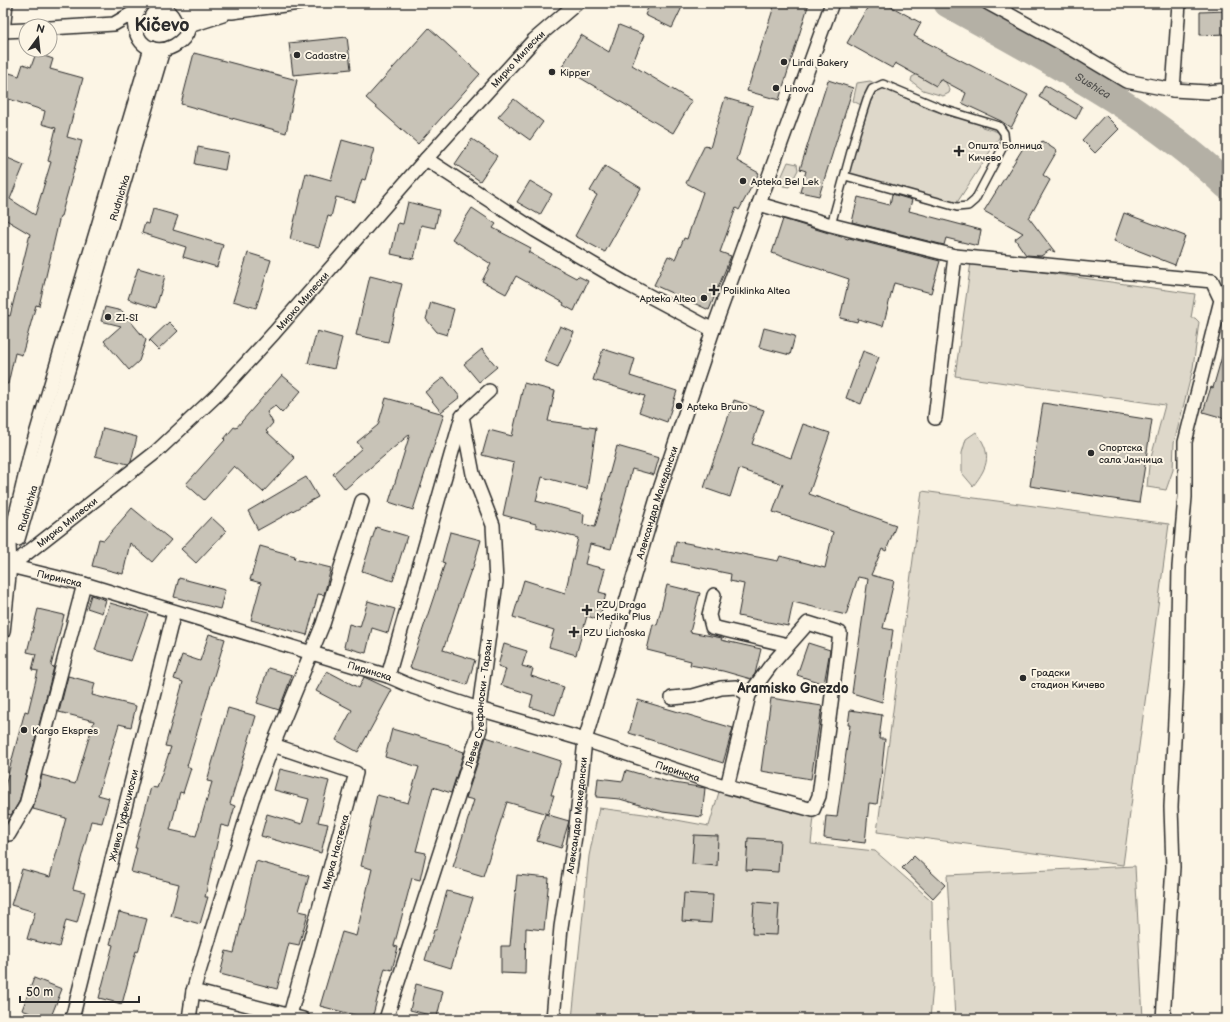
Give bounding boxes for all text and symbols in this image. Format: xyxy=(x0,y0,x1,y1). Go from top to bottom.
district label: Kičevo xyxy=(134,15,190,36)
north arrow xyxy=(18,18,58,58)
text: N xyxy=(35,21,46,36)
street label: Мирко Милески xyxy=(489,28,548,90)
marker: Cadastre xyxy=(292,50,302,60)
place label: Cadastre xyxy=(305,50,347,62)
marker: Lindi Bakery xyxy=(779,57,789,67)
place label: Lindi Bakery xyxy=(792,57,849,69)
marker: Kipper xyxy=(547,67,557,77)
place label: Kipper xyxy=(560,67,590,79)
water label: Sushica xyxy=(1073,70,1113,102)
marker: Linova xyxy=(771,83,781,93)
place label: Linova xyxy=(784,83,814,95)
place label: Општа Болница Кичево xyxy=(968,140,1043,164)
marker: Општа Болница Кичево xyxy=(953,145,965,157)
street label: Rudnichka xyxy=(108,173,133,223)
marker: Apteka Bel Lek xyxy=(738,176,748,186)
place label: Apteka Bel Lek xyxy=(751,176,819,188)
street label: Мирко Милески xyxy=(274,270,332,333)
marker: Poliklinka Altea xyxy=(708,284,720,296)
place label: Poliklinka Altea xyxy=(723,285,790,297)
place label: Apteka Altea xyxy=(640,293,696,305)
marker: Apteka Altea xyxy=(699,293,709,303)
marker: ZI-SI xyxy=(103,312,113,322)
place label: ZI-SI xyxy=(115,312,138,324)
marker: Apteka Bruno xyxy=(674,401,684,411)
place label: Apteka Bruno xyxy=(687,401,748,413)
place label: Спортска сала Јанчица xyxy=(1099,442,1163,466)
street label: Александар Македонски xyxy=(634,445,681,561)
marker: Спортска сала Јанчица xyxy=(1086,448,1096,458)
street label: Rudnichka xyxy=(16,484,41,533)
street label: Мирко Милески xyxy=(35,495,100,550)
street label: Пиринска xyxy=(36,568,83,590)
place label: PZU Draga Medika Plus xyxy=(596,599,651,623)
marker: PZU Draga Medika Plus xyxy=(581,604,593,616)
marker: PZU Lichoska xyxy=(568,626,580,638)
place label: PZU Lichoska xyxy=(583,627,646,639)
street label: Левче Стефаноски - Тарзан xyxy=(463,639,495,770)
street label: Пиринска xyxy=(346,659,394,684)
place label: Градски стадион Кичево xyxy=(1031,667,1105,691)
marker: Градски стадион Кичево xyxy=(1018,673,1028,683)
district label: Aramisko Gnezdo xyxy=(736,680,849,697)
marker: Kargo Ekspres xyxy=(19,725,29,735)
place label: Kargo Ekspres xyxy=(32,725,98,737)
street label: Александар Македонски xyxy=(564,757,590,876)
street label: Пиринска xyxy=(654,759,701,785)
street label: Живко Туфекџиоски xyxy=(107,768,141,863)
street label: Мирка Настеска xyxy=(320,813,352,891)
scale bar xyxy=(20,978,139,1004)
text: 50 m xyxy=(26,985,53,1000)

